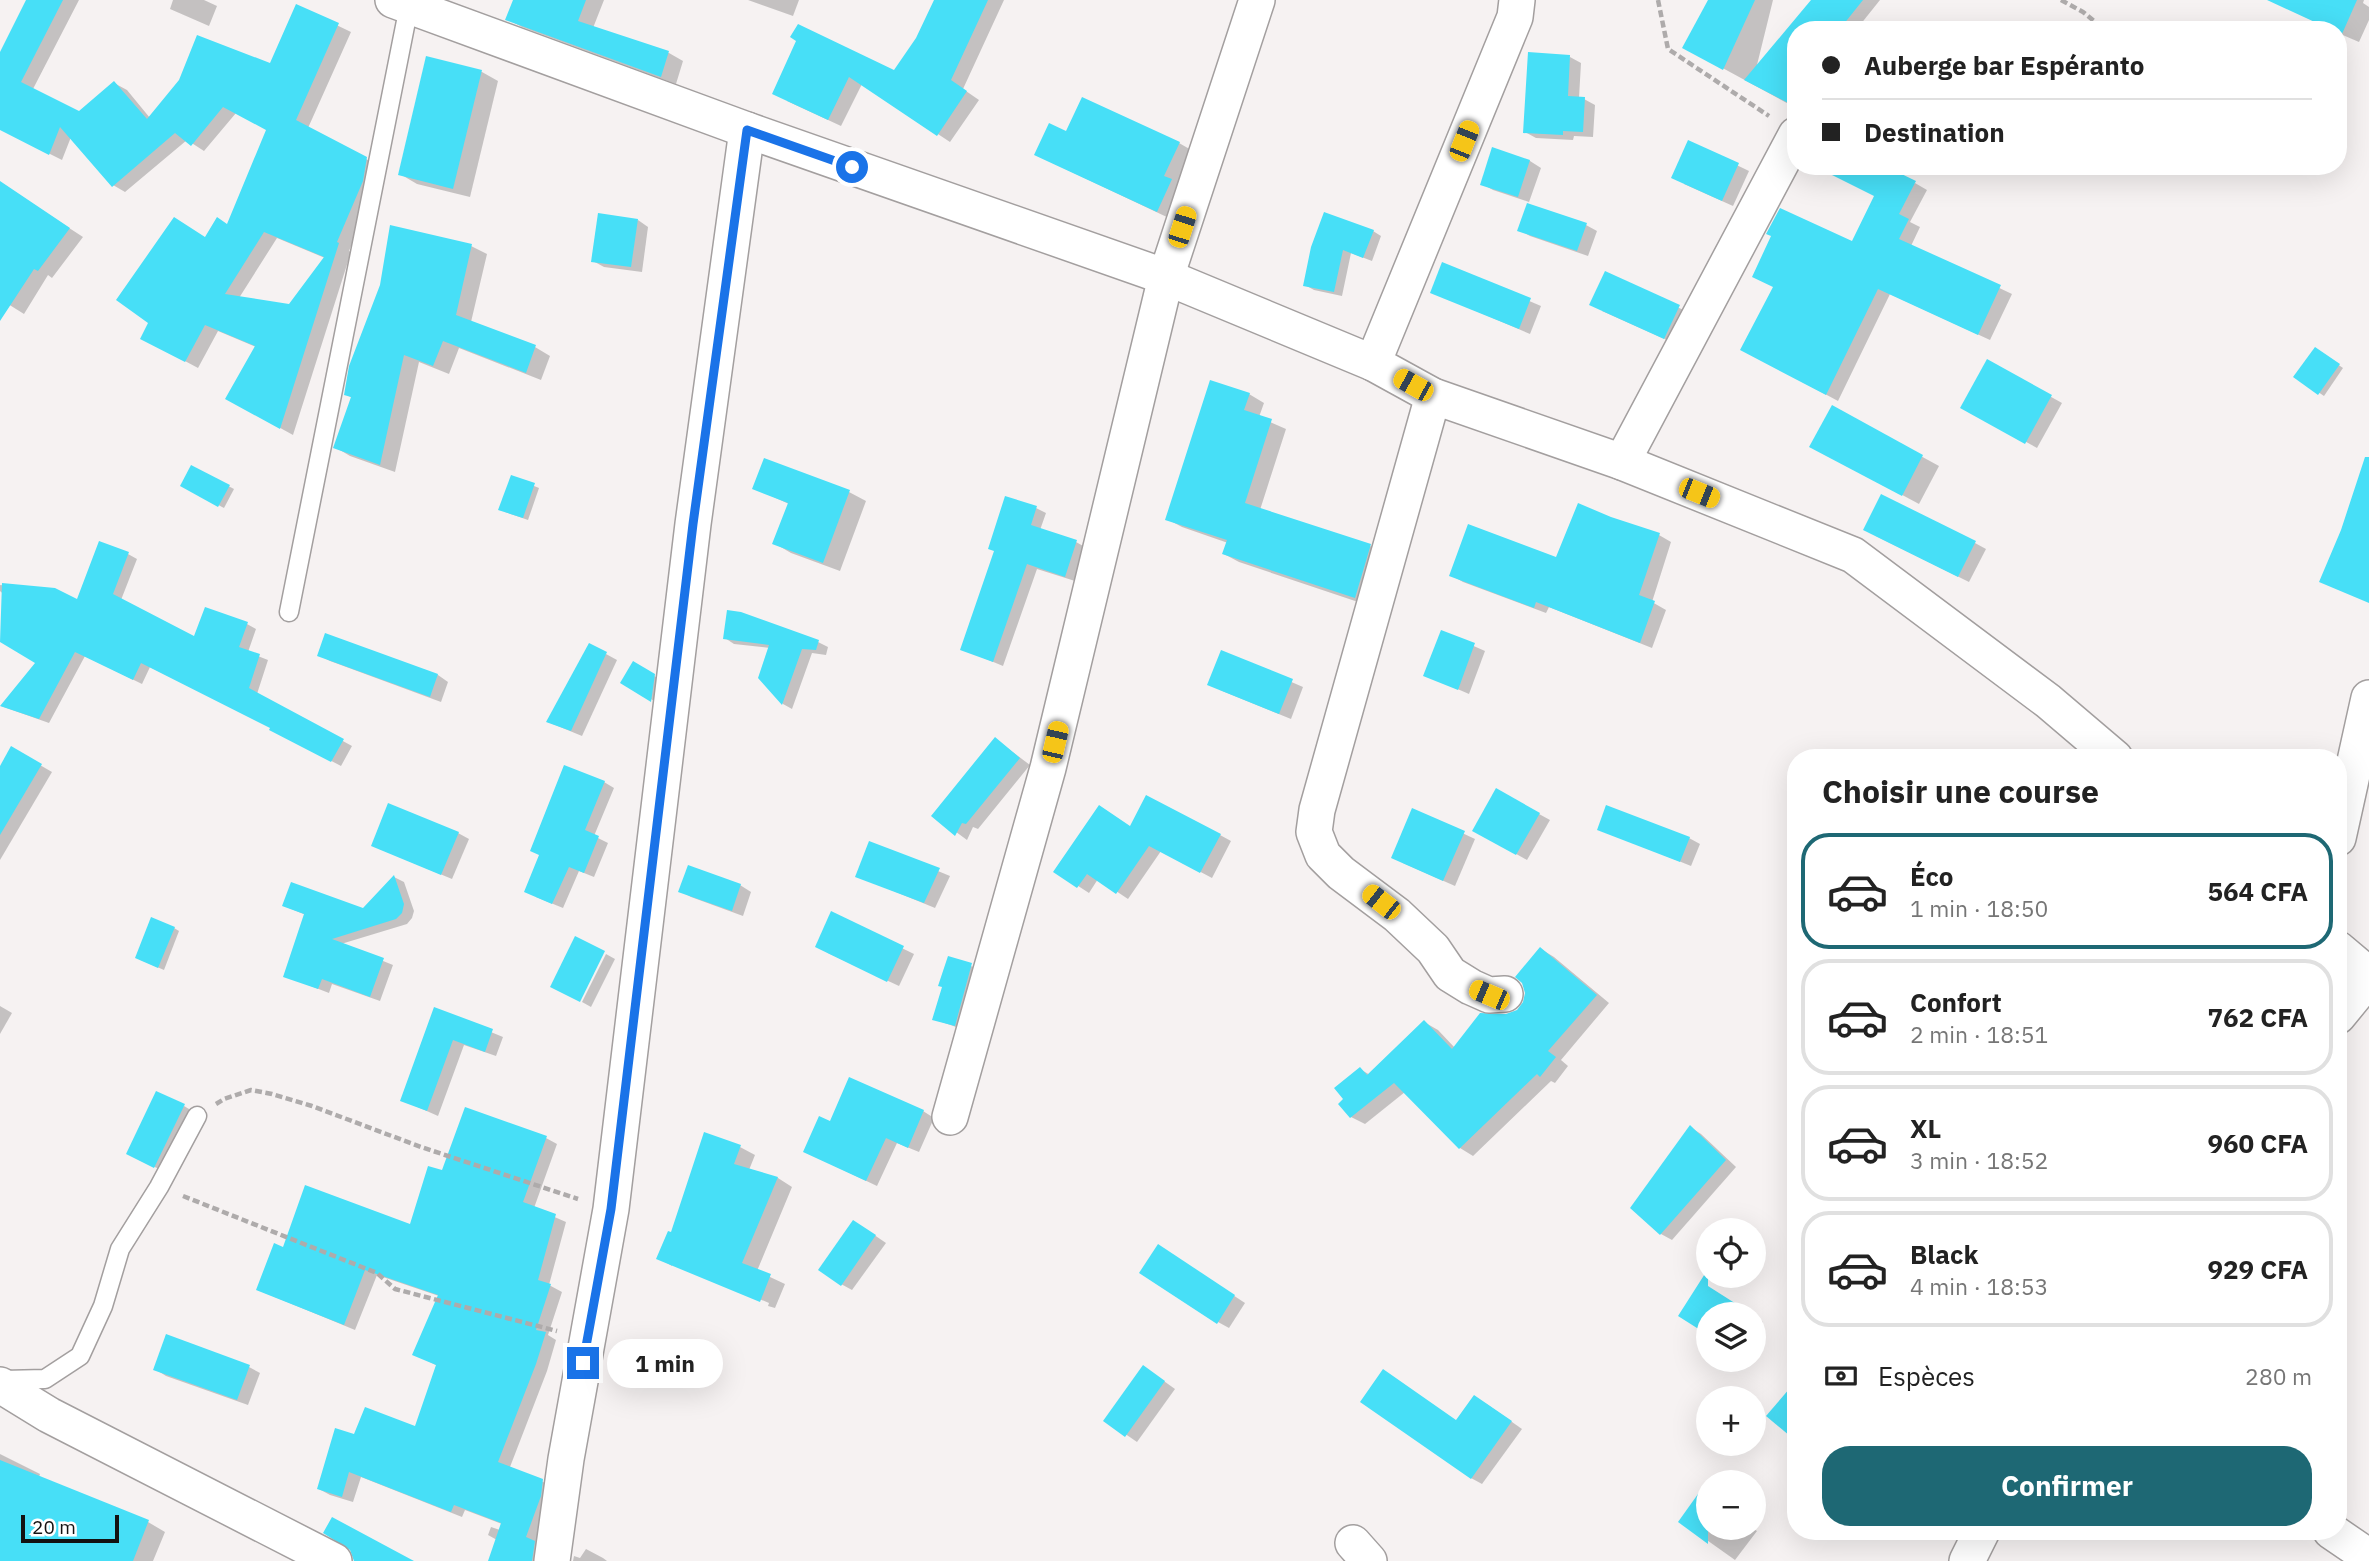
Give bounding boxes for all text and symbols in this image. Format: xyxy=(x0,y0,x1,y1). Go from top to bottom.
text: Auberge bar Espéranto xyxy=(1864,48,2144,82)
text: Destination xyxy=(1864,115,2005,149)
car xyxy=(1447,118,1482,164)
route start xyxy=(836,151,868,183)
car xyxy=(1166,204,1199,250)
car xyxy=(1390,366,1437,404)
car xyxy=(1676,475,1723,511)
car xyxy=(1041,719,1070,765)
text: Choisir une course xyxy=(1822,770,2099,812)
text: Éco xyxy=(1910,859,1954,893)
icon: car xyxy=(1826,860,1889,923)
text: 564 CFA xyxy=(2207,874,2308,908)
car xyxy=(1358,881,1405,923)
text: 1 min · 18:50 xyxy=(1910,893,2048,923)
car xyxy=(1466,977,1513,1013)
text: Confort xyxy=(1910,985,2002,1019)
icon: car xyxy=(1826,986,1889,1049)
text: 762 CFA xyxy=(2207,1000,2308,1034)
text: 2 min · 18:51 xyxy=(1910,1019,2048,1049)
text: XL xyxy=(1910,1111,1941,1145)
icon: car xyxy=(1826,1112,1889,1175)
text: 960 CFA xyxy=(2207,1126,2308,1160)
text: 3 min · 18:52 xyxy=(1910,1145,2048,1175)
map controls xyxy=(1696,1218,1766,1540)
button: locate xyxy=(1696,1218,1766,1288)
text: Black xyxy=(1910,1237,1978,1271)
icon: car xyxy=(1826,1238,1889,1301)
text: 929 CFA xyxy=(2207,1252,2308,1286)
text: 4 min · 18:53 xyxy=(1910,1271,2048,1301)
button: layers xyxy=(1696,1302,1766,1372)
callout: 1 min xyxy=(608,1338,723,1388)
route end xyxy=(567,1347,599,1379)
text: 1 min xyxy=(635,1348,695,1378)
icon: cash xyxy=(1822,1357,1860,1395)
text: Espèces xyxy=(1878,1359,1975,1393)
text: 280 m xyxy=(2245,1361,2312,1391)
button: + xyxy=(1696,1386,1766,1456)
button: Confirmer xyxy=(1822,1446,2312,1526)
button: − xyxy=(1696,1470,1766,1540)
scale bar xyxy=(21,1512,119,1544)
text: 20 m xyxy=(32,1515,76,1539)

